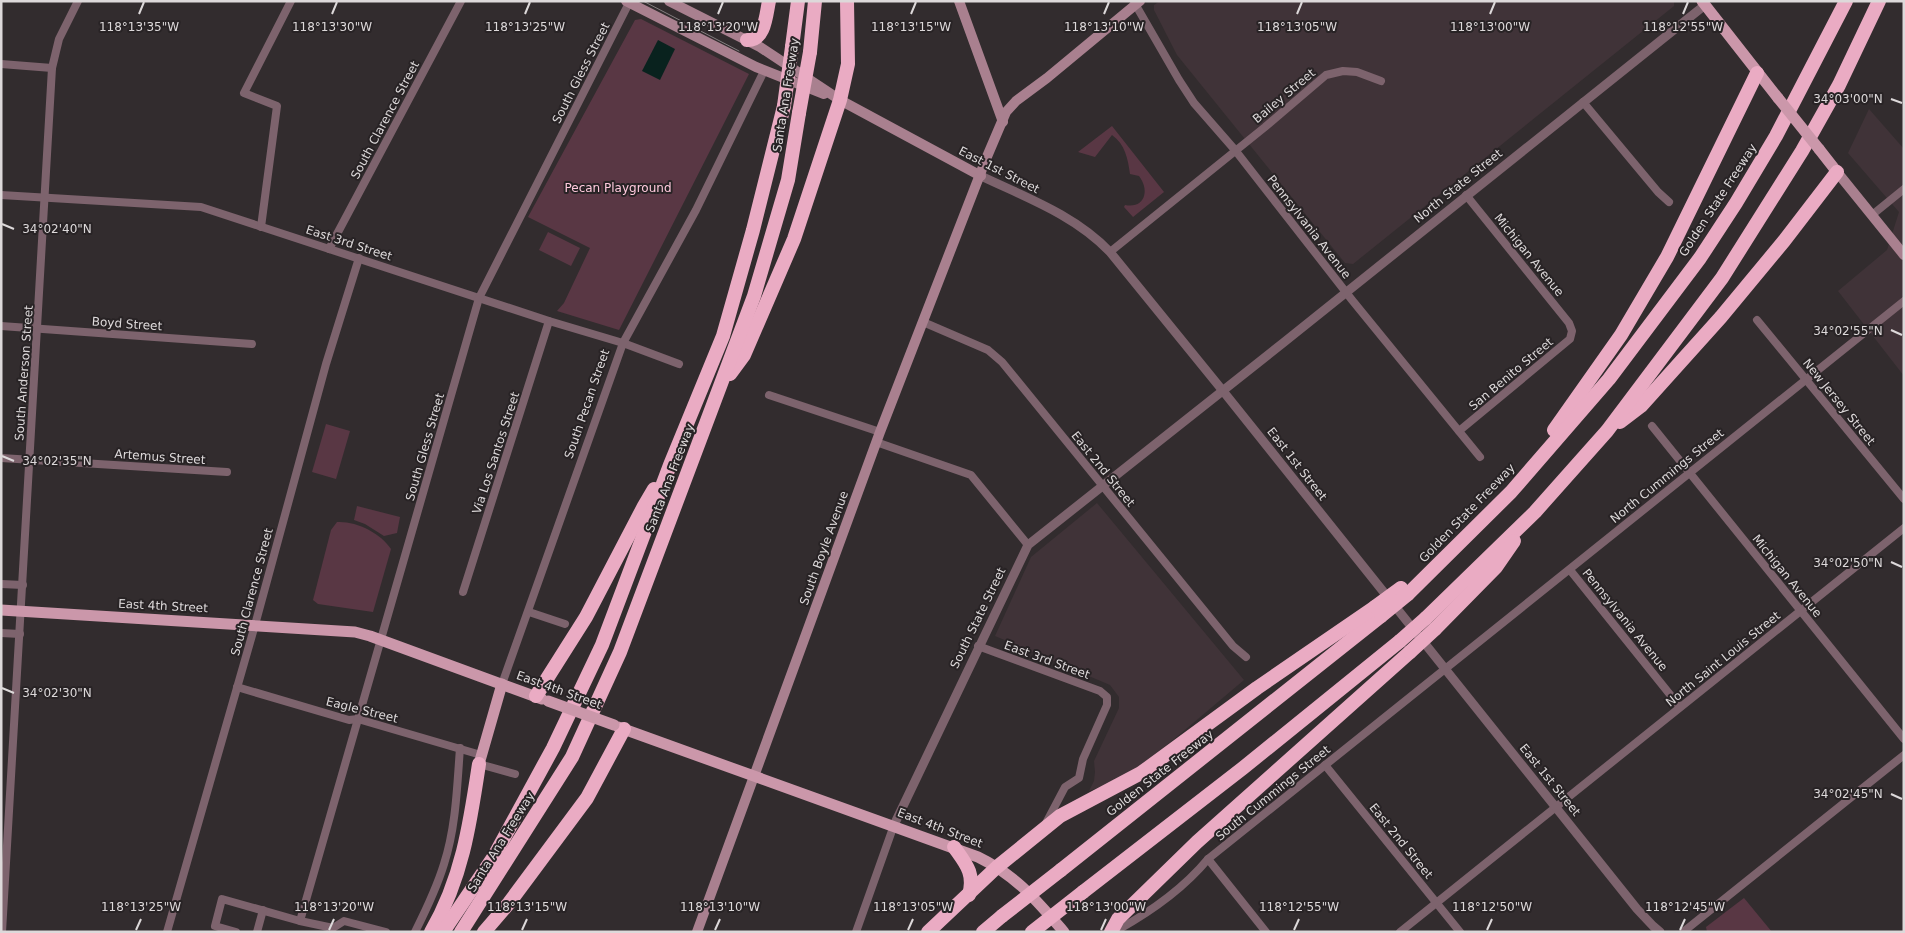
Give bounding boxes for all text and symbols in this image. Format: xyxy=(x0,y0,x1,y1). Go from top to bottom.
text: 118°13'35"W xyxy=(99,20,179,34)
text: 118°13'30"W xyxy=(292,20,372,34)
text: 118°13'25"W xyxy=(485,20,565,34)
street label: South Gless Street xyxy=(549,20,613,126)
text: 118°13'20"W xyxy=(678,20,758,34)
text: 118°13'15"W xyxy=(871,20,951,34)
text: 118°13'10"W xyxy=(1064,20,1144,34)
text: 118°13'05"W xyxy=(1257,20,1337,34)
text: 118°13'00"W xyxy=(1450,20,1530,34)
text: 118°12'55"W xyxy=(1643,20,1723,34)
street label: Santa Ana Freeway xyxy=(770,37,802,153)
street label: South Clarence Street xyxy=(348,58,422,181)
street label: Bailey Street xyxy=(1250,66,1318,126)
text: 34°03'00"N xyxy=(1813,92,1883,106)
street label: Golden State Freeway xyxy=(1676,141,1760,259)
street label: East 1st Street xyxy=(956,144,1042,196)
street label: North State Street xyxy=(1411,146,1505,226)
street label: Pennsylvania Avenue xyxy=(1264,173,1354,281)
park label: Pecan Playground xyxy=(564,181,672,195)
street label: Michigan Avenue xyxy=(1491,211,1567,299)
text: 34°02'40"N xyxy=(22,222,92,236)
street label: East 3rd Street xyxy=(304,222,394,264)
street label: South Anderson Street xyxy=(12,304,36,441)
street label: Boyd Street xyxy=(91,315,163,333)
text: 34°02'55"N xyxy=(1813,324,1883,338)
street label: San Benito Street xyxy=(1466,335,1556,413)
street label: South Pecan Street xyxy=(562,347,612,461)
street label: New Jersey Street xyxy=(1800,356,1878,448)
street label: Via Los Santos Street xyxy=(470,390,522,516)
street label: South Gless Street xyxy=(403,391,447,503)
street label: Santa Ana Freeway xyxy=(643,422,697,534)
street label: East 1st Street xyxy=(1264,425,1330,503)
street label: North Cummings Street xyxy=(1607,426,1727,526)
street label: East 2nd Street xyxy=(1068,429,1138,510)
street label: Artemus Street xyxy=(114,447,206,467)
text: 34°02'35"N xyxy=(22,454,92,468)
street label: Golden State Freeway xyxy=(1416,461,1518,565)
street label: South Boyle Avenue xyxy=(797,489,851,607)
street label: South Clarence Street xyxy=(228,526,276,657)
street label: Michigan Avenue xyxy=(1749,532,1825,620)
text: 34°02'50"N xyxy=(1813,556,1883,570)
street label: South State Street xyxy=(947,565,1009,671)
street label: Pennsylvania Avenue xyxy=(1580,566,1670,674)
street label: East 4th Street xyxy=(118,597,209,615)
street label: North Saint Louis Street xyxy=(1663,608,1783,709)
street label: East 3rd Street xyxy=(1002,638,1092,682)
street label: East 4th Street xyxy=(514,668,604,712)
text: 34°02'30"N xyxy=(22,686,92,700)
street label: Eagle Street xyxy=(325,694,400,726)
street label: Golden State Freeway xyxy=(1104,727,1216,819)
street label: East 1st Street xyxy=(1517,741,1583,819)
street label: South Cummings Street xyxy=(1213,742,1333,843)
text: 34°02'45"N xyxy=(1813,787,1883,801)
street label: Santa Ana Freeway xyxy=(465,789,537,895)
street label: East 2nd Street xyxy=(1366,801,1436,882)
street label: East 4th Street xyxy=(896,805,985,851)
text: 118°13'25"W xyxy=(101,900,181,914)
text: 118°13'20"W xyxy=(294,900,374,914)
text: 118°13'15"W xyxy=(487,900,567,914)
text: 118°13'10"W xyxy=(680,900,760,914)
text: 118°13'05"W xyxy=(873,900,953,914)
text: 118°13'00"W xyxy=(1066,900,1146,914)
text: 118°12'55"W xyxy=(1259,900,1339,914)
text: 118°12'50"W xyxy=(1452,900,1532,914)
text: 118°12'45"W xyxy=(1645,900,1725,914)

